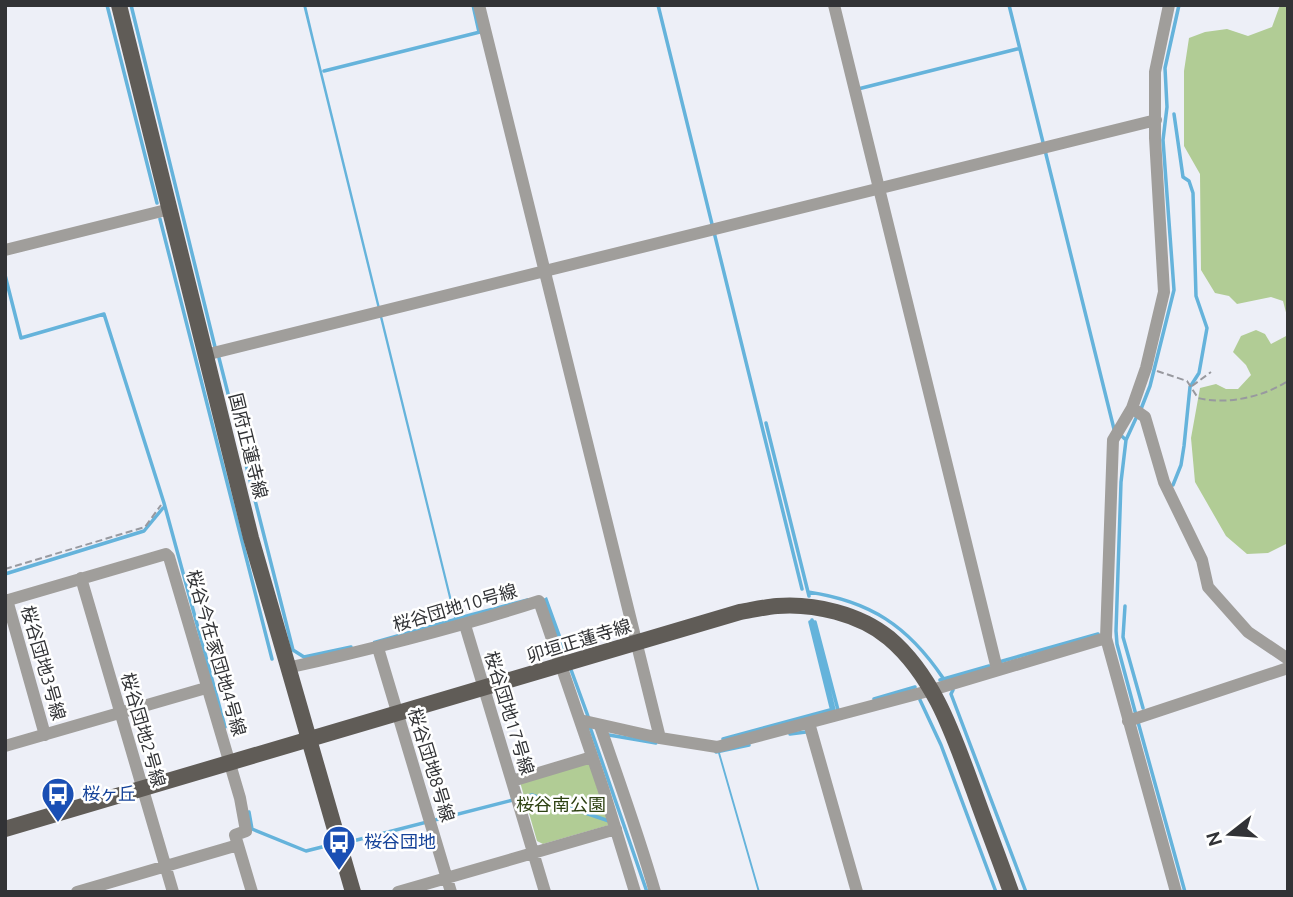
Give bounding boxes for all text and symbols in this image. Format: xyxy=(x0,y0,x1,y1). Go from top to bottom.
street label: 国府正蓮寺線 xyxy=(226,391,272,501)
street label: 桜谷今在家団地4号線 xyxy=(184,567,250,738)
street label: 桜谷団地10号線 xyxy=(390,580,519,634)
street label: 桜谷団地3号線 xyxy=(18,603,70,722)
street label: 卯垣正蓮寺線 xyxy=(524,615,633,665)
street label: 桜谷団地17号線 xyxy=(482,648,538,777)
street label: 桜谷団地2号線 xyxy=(118,670,170,789)
street label: 桜谷団地8号線 xyxy=(405,705,459,824)
bus stop icon: 桜ヶ丘 xyxy=(39,775,77,824)
place label: 桜ヶ丘 xyxy=(82,783,136,803)
park label: 桜谷南公園 xyxy=(516,794,606,814)
north arrow xyxy=(1195,799,1265,869)
bus stop icon: 桜谷団地 xyxy=(320,823,358,872)
text: N xyxy=(1201,829,1226,849)
place label: 桜谷団地 xyxy=(364,831,436,851)

